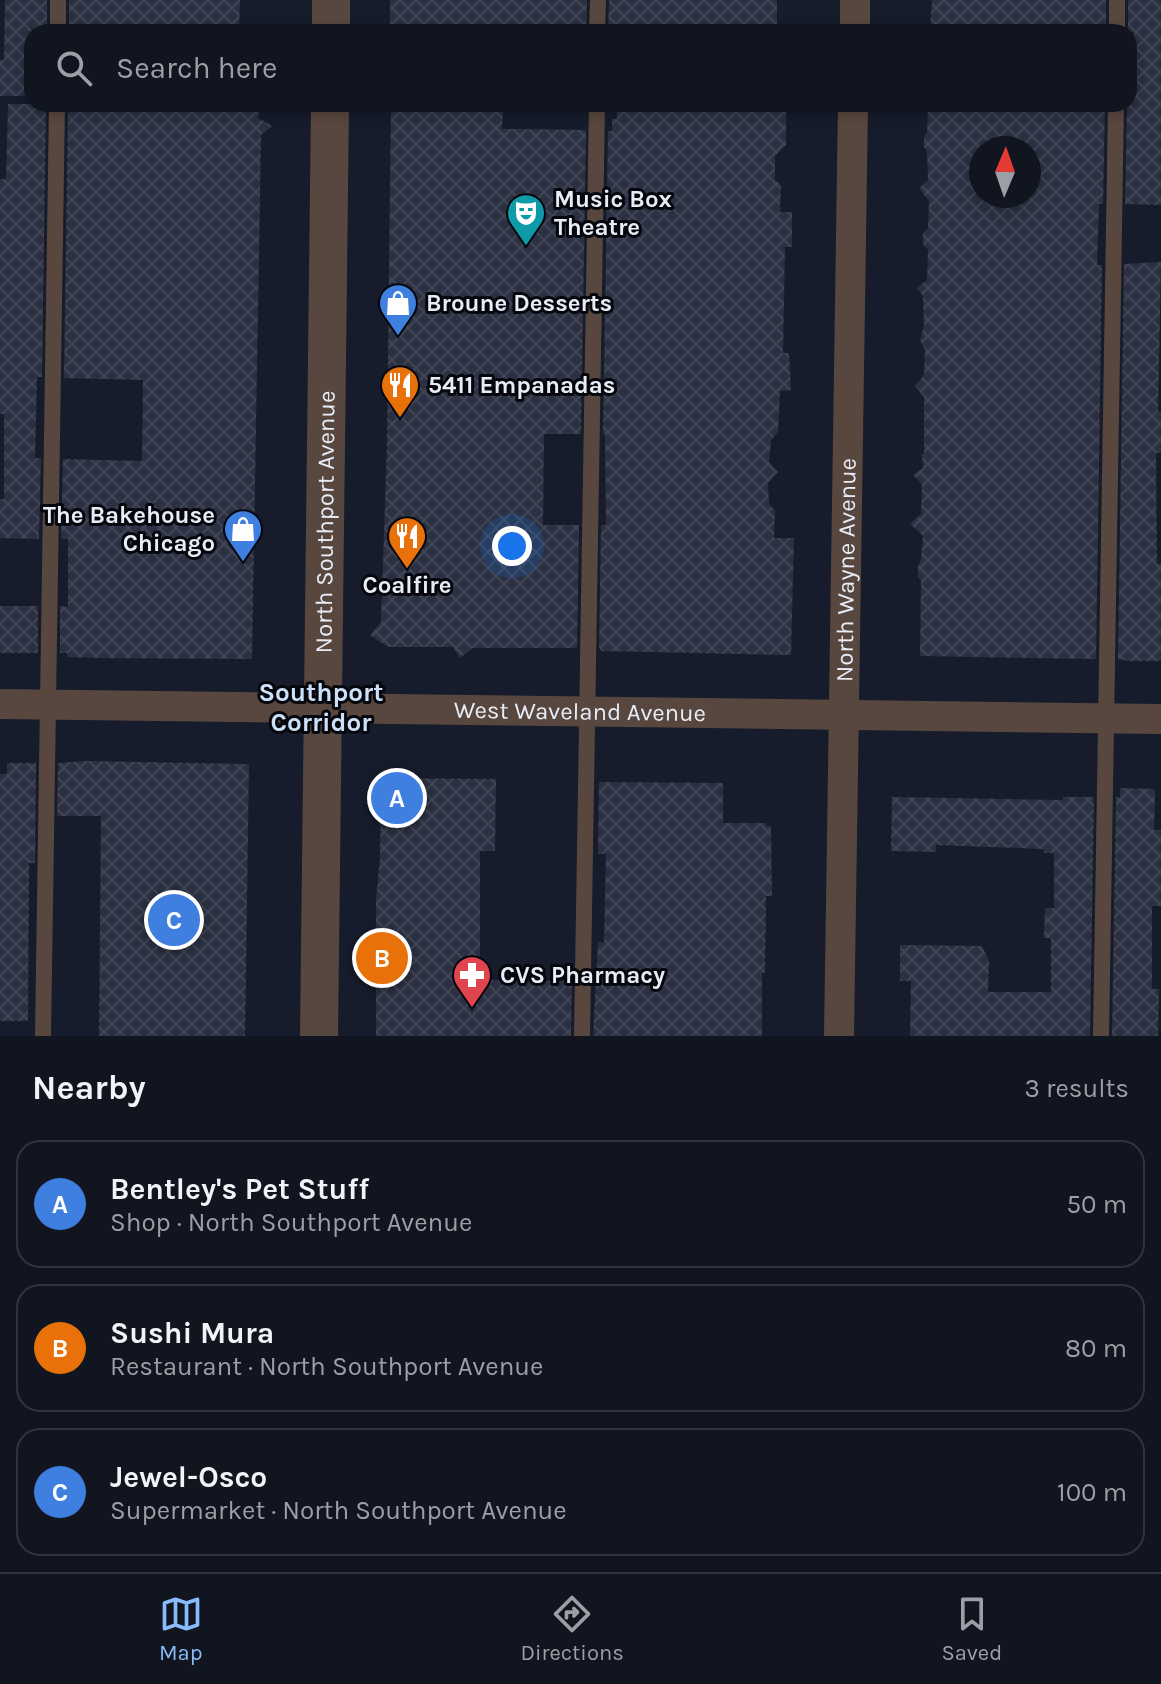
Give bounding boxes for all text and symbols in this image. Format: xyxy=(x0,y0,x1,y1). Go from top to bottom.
search box xyxy=(24,24,1137,112)
icon: search xyxy=(52,46,96,90)
text: Search here xyxy=(116,50,277,86)
north arrow xyxy=(969,136,1041,208)
place label: Music Box Theatre xyxy=(554,185,672,241)
theatre icon: Music Box Theatre xyxy=(505,192,547,247)
shop icon: Broune Desserts xyxy=(377,282,419,337)
place label: Broune Desserts xyxy=(426,289,612,317)
restaurant icon: 5411 Empanadas xyxy=(379,364,421,419)
place label: 5411 Empanadas xyxy=(428,371,615,399)
street label: North Southport Avenue xyxy=(310,391,341,654)
street label: North Wayne Avenue xyxy=(830,458,862,682)
place label: The Bakehouse Chicago xyxy=(43,501,215,557)
shop icon: The Bakehouse Chicago xyxy=(222,508,264,563)
restaurant icon: Coalfire xyxy=(386,515,428,570)
your location xyxy=(492,526,532,566)
place label: Coalfire xyxy=(363,571,451,599)
district label: Southport Corridor xyxy=(258,677,384,738)
street label: West Waveland Avenue xyxy=(454,696,706,727)
pin: A xyxy=(371,768,423,828)
pin: C xyxy=(148,890,200,950)
pin: B xyxy=(356,928,408,988)
pharmacy icon: CVS Pharmacy xyxy=(451,954,493,1009)
place label: CVS Pharmacy xyxy=(500,961,665,989)
text: Nearby xyxy=(32,1068,146,1108)
text: 3 results xyxy=(1025,1073,1129,1104)
text: Bentley's Pet Stuff xyxy=(110,1171,369,1207)
text: A xyxy=(52,1189,68,1220)
text: 50 m xyxy=(1066,1189,1127,1220)
text: Shop · North Southport Avenue xyxy=(110,1207,472,1238)
text: Sushi Mura xyxy=(110,1315,274,1351)
text: B xyxy=(52,1333,68,1364)
text: 80 m xyxy=(1065,1333,1127,1364)
text: Restaurant · North Southport Avenue xyxy=(110,1351,543,1382)
text: Jewel-Osco xyxy=(110,1459,267,1495)
text: C xyxy=(52,1477,68,1508)
text: 100 m xyxy=(1057,1477,1127,1508)
text: Supermarket · North Southport Avenue xyxy=(110,1495,567,1526)
tab: Map xyxy=(159,1592,203,1666)
tab: Directions xyxy=(520,1592,624,1666)
tab: Saved xyxy=(941,1592,1002,1666)

